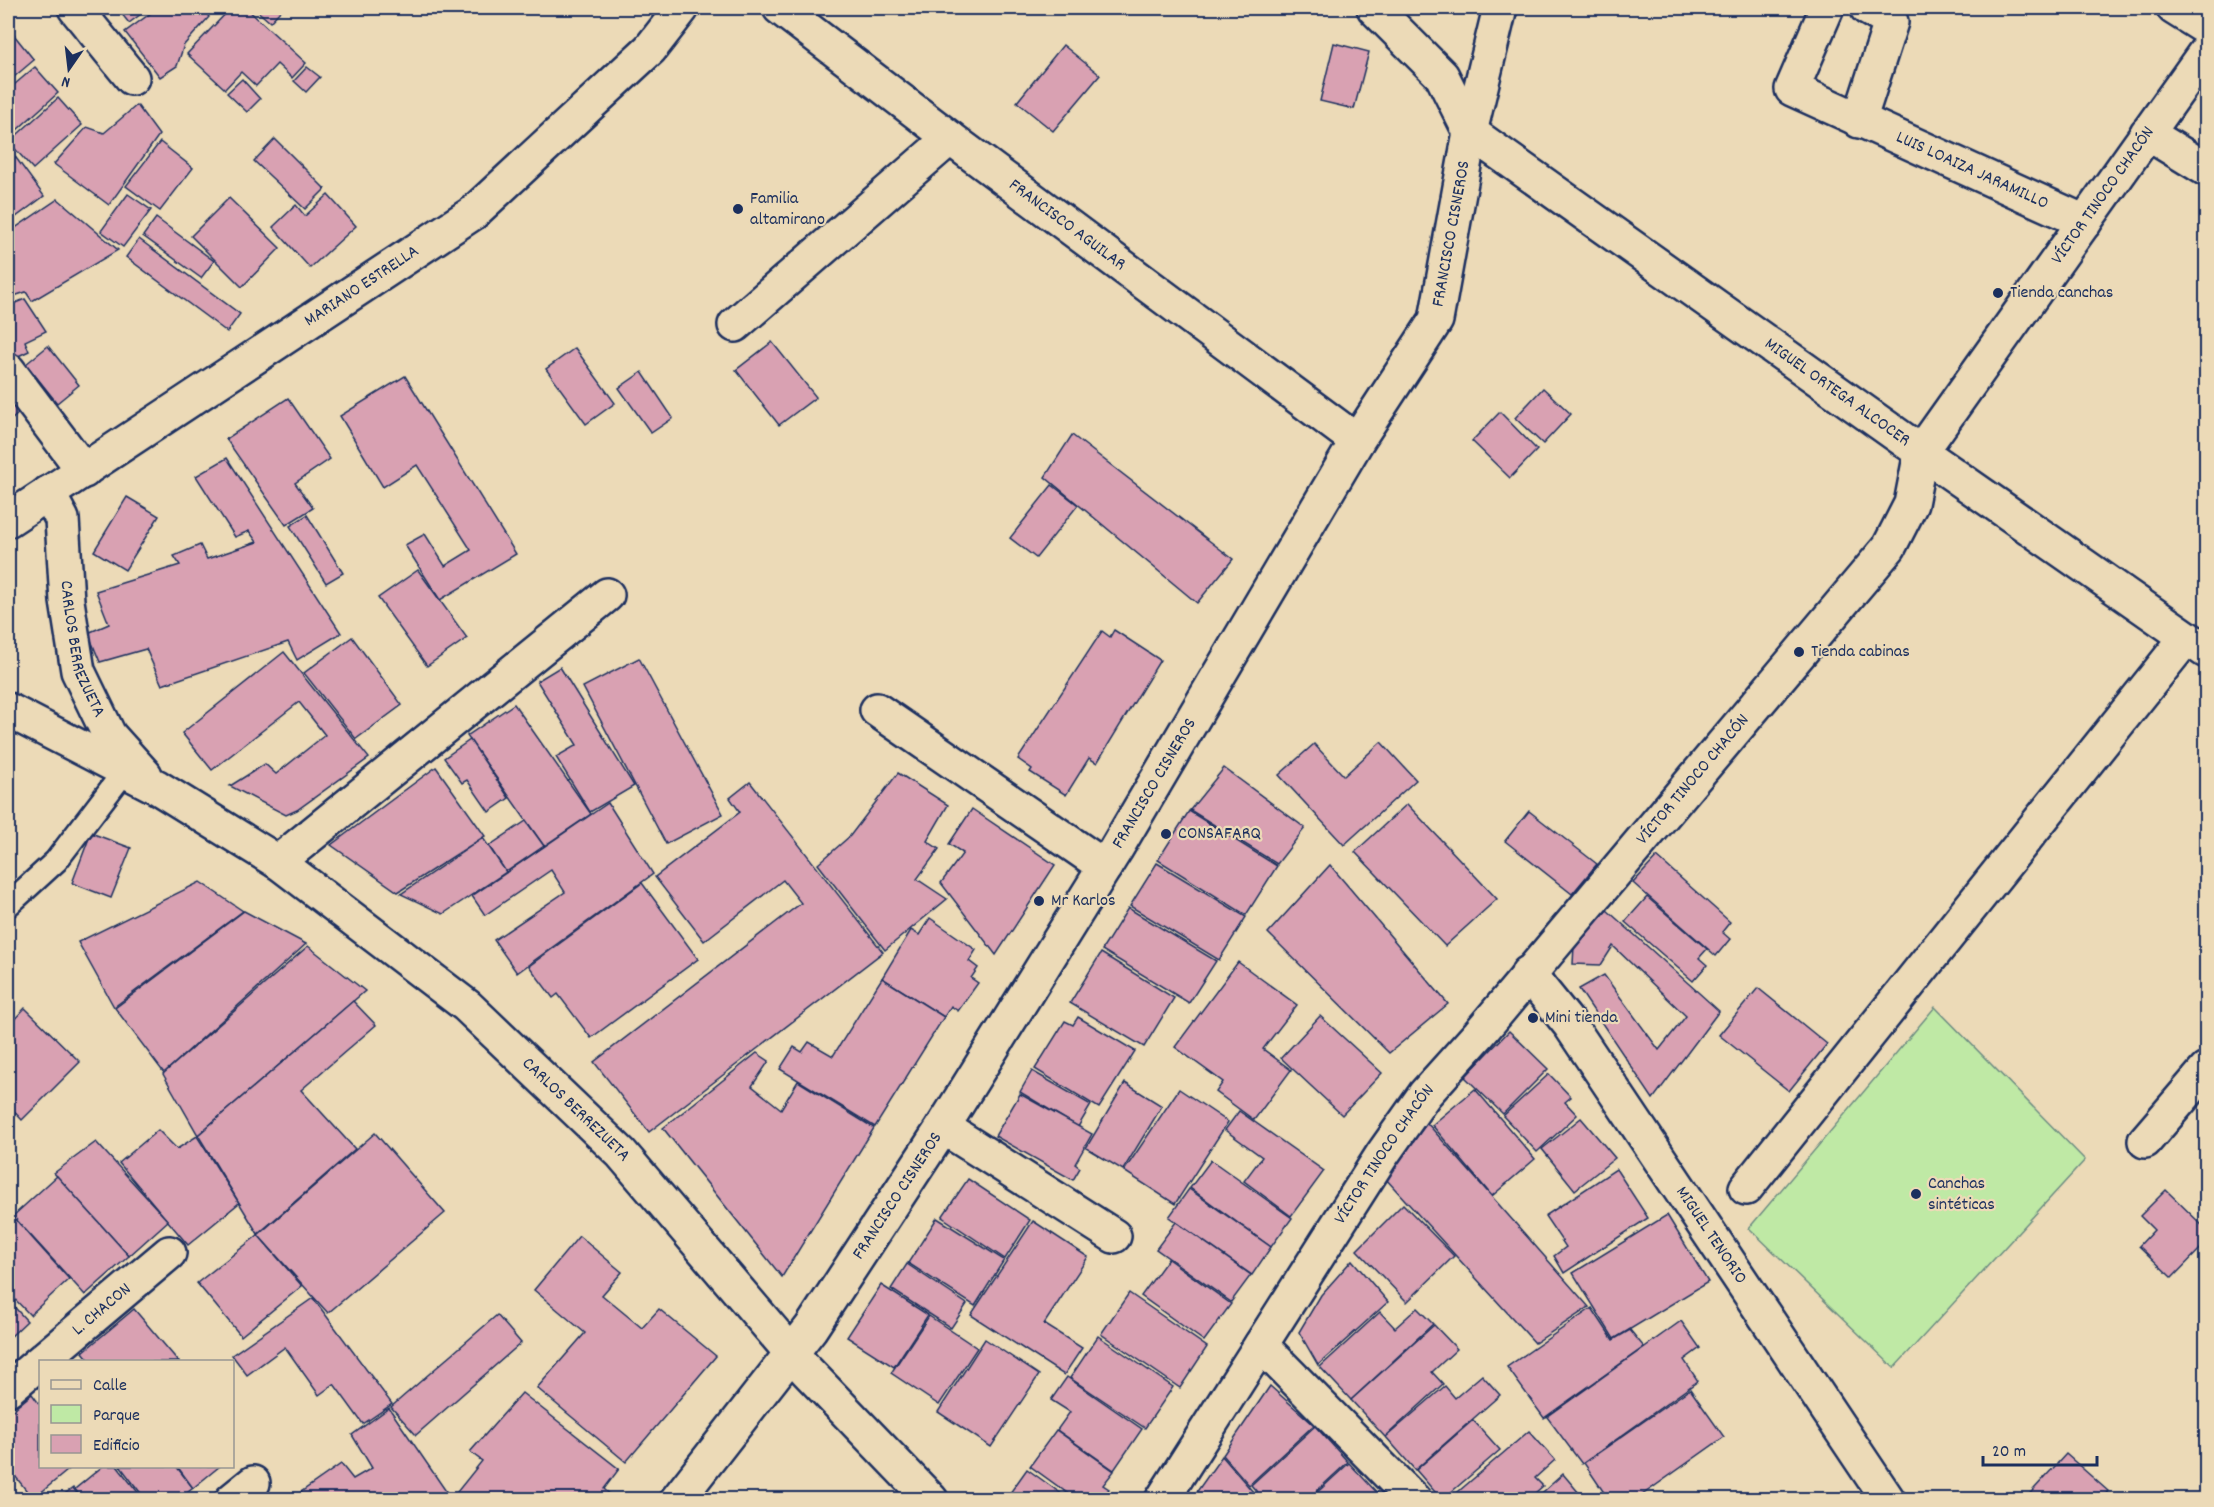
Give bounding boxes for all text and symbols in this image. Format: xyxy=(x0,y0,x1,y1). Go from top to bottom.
north arrow xyxy=(39,39,99,99)
text: N xyxy=(59,69,73,93)
street label: VÍCTOR TINOCO CHACÓN xyxy=(2046,121,2161,270)
street label: LUIS LOAIZA JARAMILLO xyxy=(1892,125,2052,216)
street label: FRANCISCO CISNEROS xyxy=(1426,159,1477,309)
street label: FRANCISCO AGUILAR xyxy=(1003,173,1131,277)
place label: Familia altamirano xyxy=(750,187,825,233)
marker: Familia altamirano xyxy=(731,202,745,216)
street label: MARIANO ESTRELLA xyxy=(300,239,424,333)
place label: Tienda canchas xyxy=(2010,281,2113,306)
marker: Tienda canchas xyxy=(1991,286,2005,300)
street label: MIGUEL ORTEGA ALCOCER xyxy=(1759,332,1915,453)
street label: CARLOS BERREZUETA xyxy=(53,580,111,722)
place label: Tienda cabinas xyxy=(1811,640,1910,665)
marker: Tienda cabinas xyxy=(1792,645,1806,659)
street label: VÍCTOR TINOCO CHACÓN xyxy=(1631,709,1756,850)
street label: FRANCISCO CISNEROS xyxy=(1106,713,1203,854)
place label: CONSAFARQ xyxy=(1178,822,1261,847)
marker: CONSAFARQ xyxy=(1159,827,1173,841)
place label: Mr Karlos xyxy=(1051,889,1116,914)
marker: Mr Karlos xyxy=(1032,894,1046,908)
place label: Mini tienda xyxy=(1545,1006,1618,1031)
marker: Mini tienda xyxy=(1526,1011,1540,1025)
street label: CARLOS BERREZUETA xyxy=(516,1052,636,1168)
street label: VÍCTOR TINOCO CHACÓN xyxy=(1328,1079,1440,1229)
street label: FRANCISCO CISNEROS xyxy=(847,1127,949,1265)
place label: Canchas sintéticas xyxy=(1928,1172,1995,1218)
street label: MIGUEL TENORIO xyxy=(1669,1181,1753,1289)
marker: Canchas sintéticas xyxy=(1909,1187,1923,1201)
street label: L. CHACON xyxy=(67,1277,137,1342)
legend xyxy=(39,1360,234,1468)
text: Calle xyxy=(93,1374,127,1399)
text: Parque xyxy=(93,1404,140,1429)
scale bar xyxy=(1983,1429,2097,1467)
text: Edificio xyxy=(93,1434,140,1459)
text: 20 m xyxy=(1992,1440,2026,1465)

